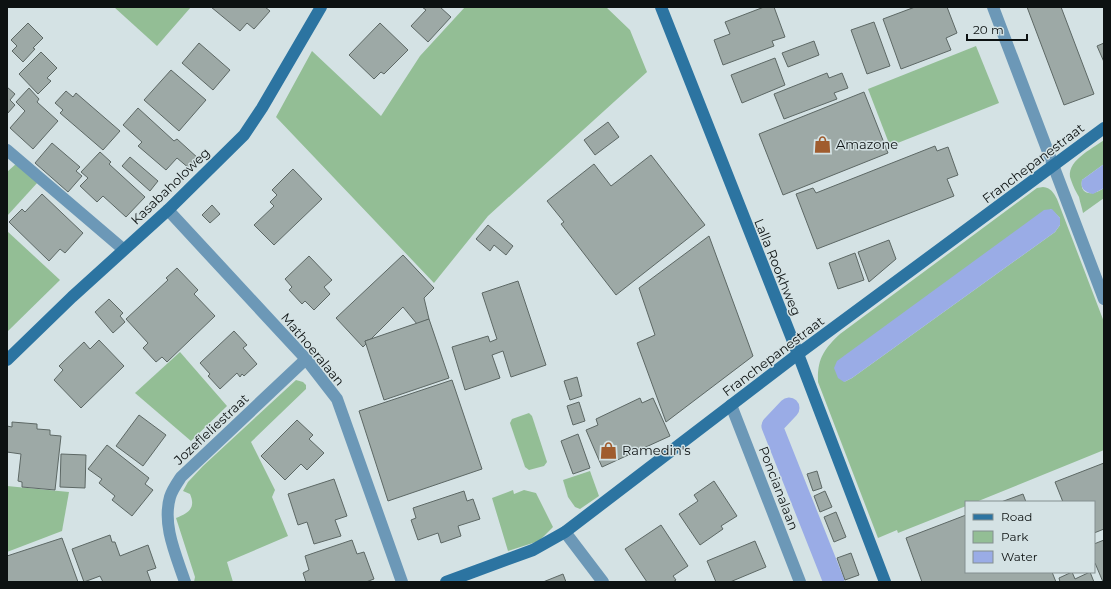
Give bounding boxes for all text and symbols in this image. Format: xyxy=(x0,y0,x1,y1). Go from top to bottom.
scale bar xyxy=(967,16,1027,42)
text: 20 m xyxy=(973,22,1004,37)
street label: Franchepanestraat xyxy=(979,120,1087,206)
shop icon: Amazone xyxy=(813,134,833,154)
place label: Amazone xyxy=(836,136,898,152)
street label: Kasabaholoweg xyxy=(127,144,213,228)
street label: Lalla Rookhweg xyxy=(751,216,805,318)
street label: Mathoeralaan xyxy=(278,309,348,389)
street label: Franchepanestraat xyxy=(719,313,827,399)
street label: Jozefleliestraat xyxy=(170,390,252,468)
shop icon: Ramedin's xyxy=(599,440,619,460)
place label: Ramedin's xyxy=(622,442,691,458)
street label: Poncianalaan xyxy=(756,444,802,532)
legend xyxy=(965,501,1095,573)
text: Road xyxy=(1001,509,1032,524)
text: Park xyxy=(1001,529,1029,544)
text: Water xyxy=(1001,549,1038,564)

